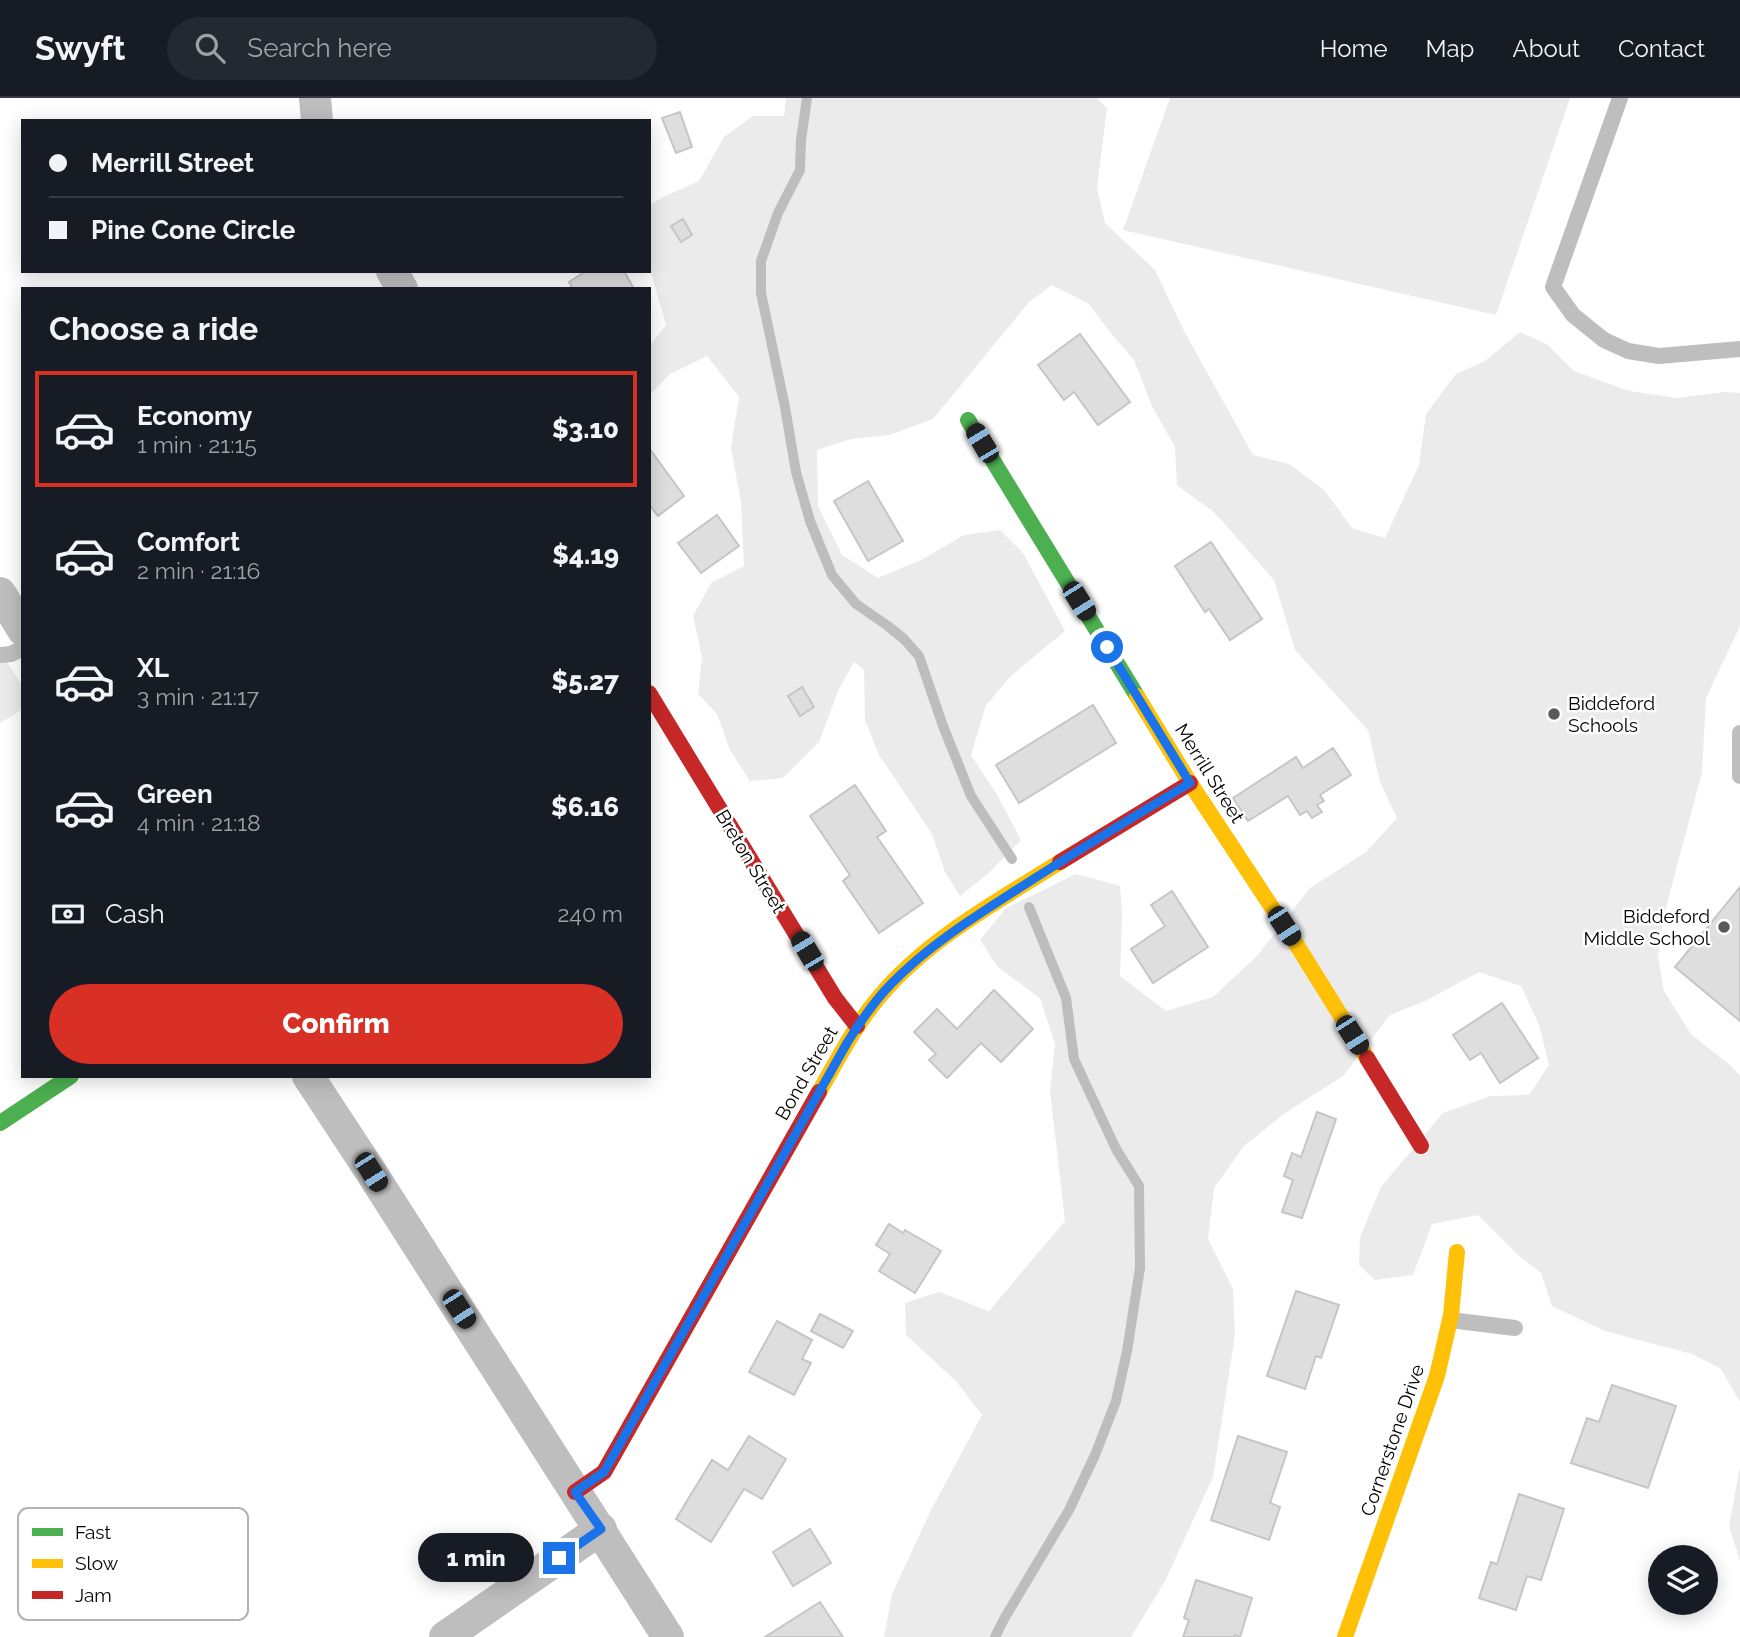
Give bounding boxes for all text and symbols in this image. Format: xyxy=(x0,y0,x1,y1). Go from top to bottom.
search box xyxy=(167,17,657,80)
text: Swyft xyxy=(35,29,125,68)
icon: search xyxy=(191,29,229,67)
text: Search here xyxy=(247,33,392,63)
text: Home xyxy=(1320,34,1388,63)
text: Map xyxy=(1426,34,1474,63)
text: About xyxy=(1512,34,1580,63)
text: Contact xyxy=(1618,34,1705,63)
text: Merrill Street xyxy=(91,148,254,178)
text: Pine Cone Circle xyxy=(91,215,295,245)
text: Choose a ride xyxy=(49,310,258,347)
icon: car xyxy=(53,398,116,461)
text: Economy xyxy=(137,401,252,431)
text: $3.10 xyxy=(552,414,619,444)
car xyxy=(963,420,1002,466)
text: 1 min · 21:15 xyxy=(137,431,257,458)
icon: car xyxy=(53,524,116,587)
text: Comfort xyxy=(137,527,240,557)
text: $4.19 xyxy=(552,540,619,570)
text: 2 min · 21:16 xyxy=(137,557,260,584)
car xyxy=(1059,578,1100,624)
route start xyxy=(1091,631,1123,663)
icon: car xyxy=(53,650,116,713)
text: XL xyxy=(137,653,169,683)
text: $5.27 xyxy=(552,666,619,696)
text: 3 min · 21:17 xyxy=(137,683,259,710)
place label: Biddeford Schools xyxy=(1568,692,1655,736)
marker: Biddeford Schools xyxy=(1546,706,1562,722)
street label: Merrill Street xyxy=(1171,720,1249,827)
icon: car xyxy=(53,776,116,839)
text: Green xyxy=(137,779,213,809)
text: $6.16 xyxy=(551,792,619,822)
street label: Breton Street xyxy=(712,806,791,917)
text: 4 min · 21:18 xyxy=(137,809,261,836)
icon: cash xyxy=(49,895,87,933)
text: Cash xyxy=(105,899,165,929)
text: 240 m xyxy=(557,900,623,927)
car xyxy=(1264,903,1305,949)
place label: Biddeford Middle School xyxy=(1584,905,1711,949)
marker: Biddeford Middle School xyxy=(1716,919,1732,935)
car xyxy=(788,928,827,974)
button: Confirm xyxy=(49,984,623,1064)
car xyxy=(1332,1012,1373,1058)
street label: Bond Street xyxy=(770,1022,842,1124)
car xyxy=(351,1149,392,1195)
car xyxy=(439,1286,480,1332)
street label: Cornerstone Drive xyxy=(1356,1361,1428,1519)
legend xyxy=(18,1508,248,1620)
text: Fast xyxy=(75,1521,111,1543)
callout: 1 min xyxy=(419,1534,534,1582)
route end xyxy=(543,1542,575,1574)
text: 1 min xyxy=(446,1544,506,1571)
map controls xyxy=(1648,1545,1718,1615)
button: layers xyxy=(1648,1545,1718,1615)
text: Slow xyxy=(75,1552,119,1574)
text: Jam xyxy=(75,1584,112,1606)

